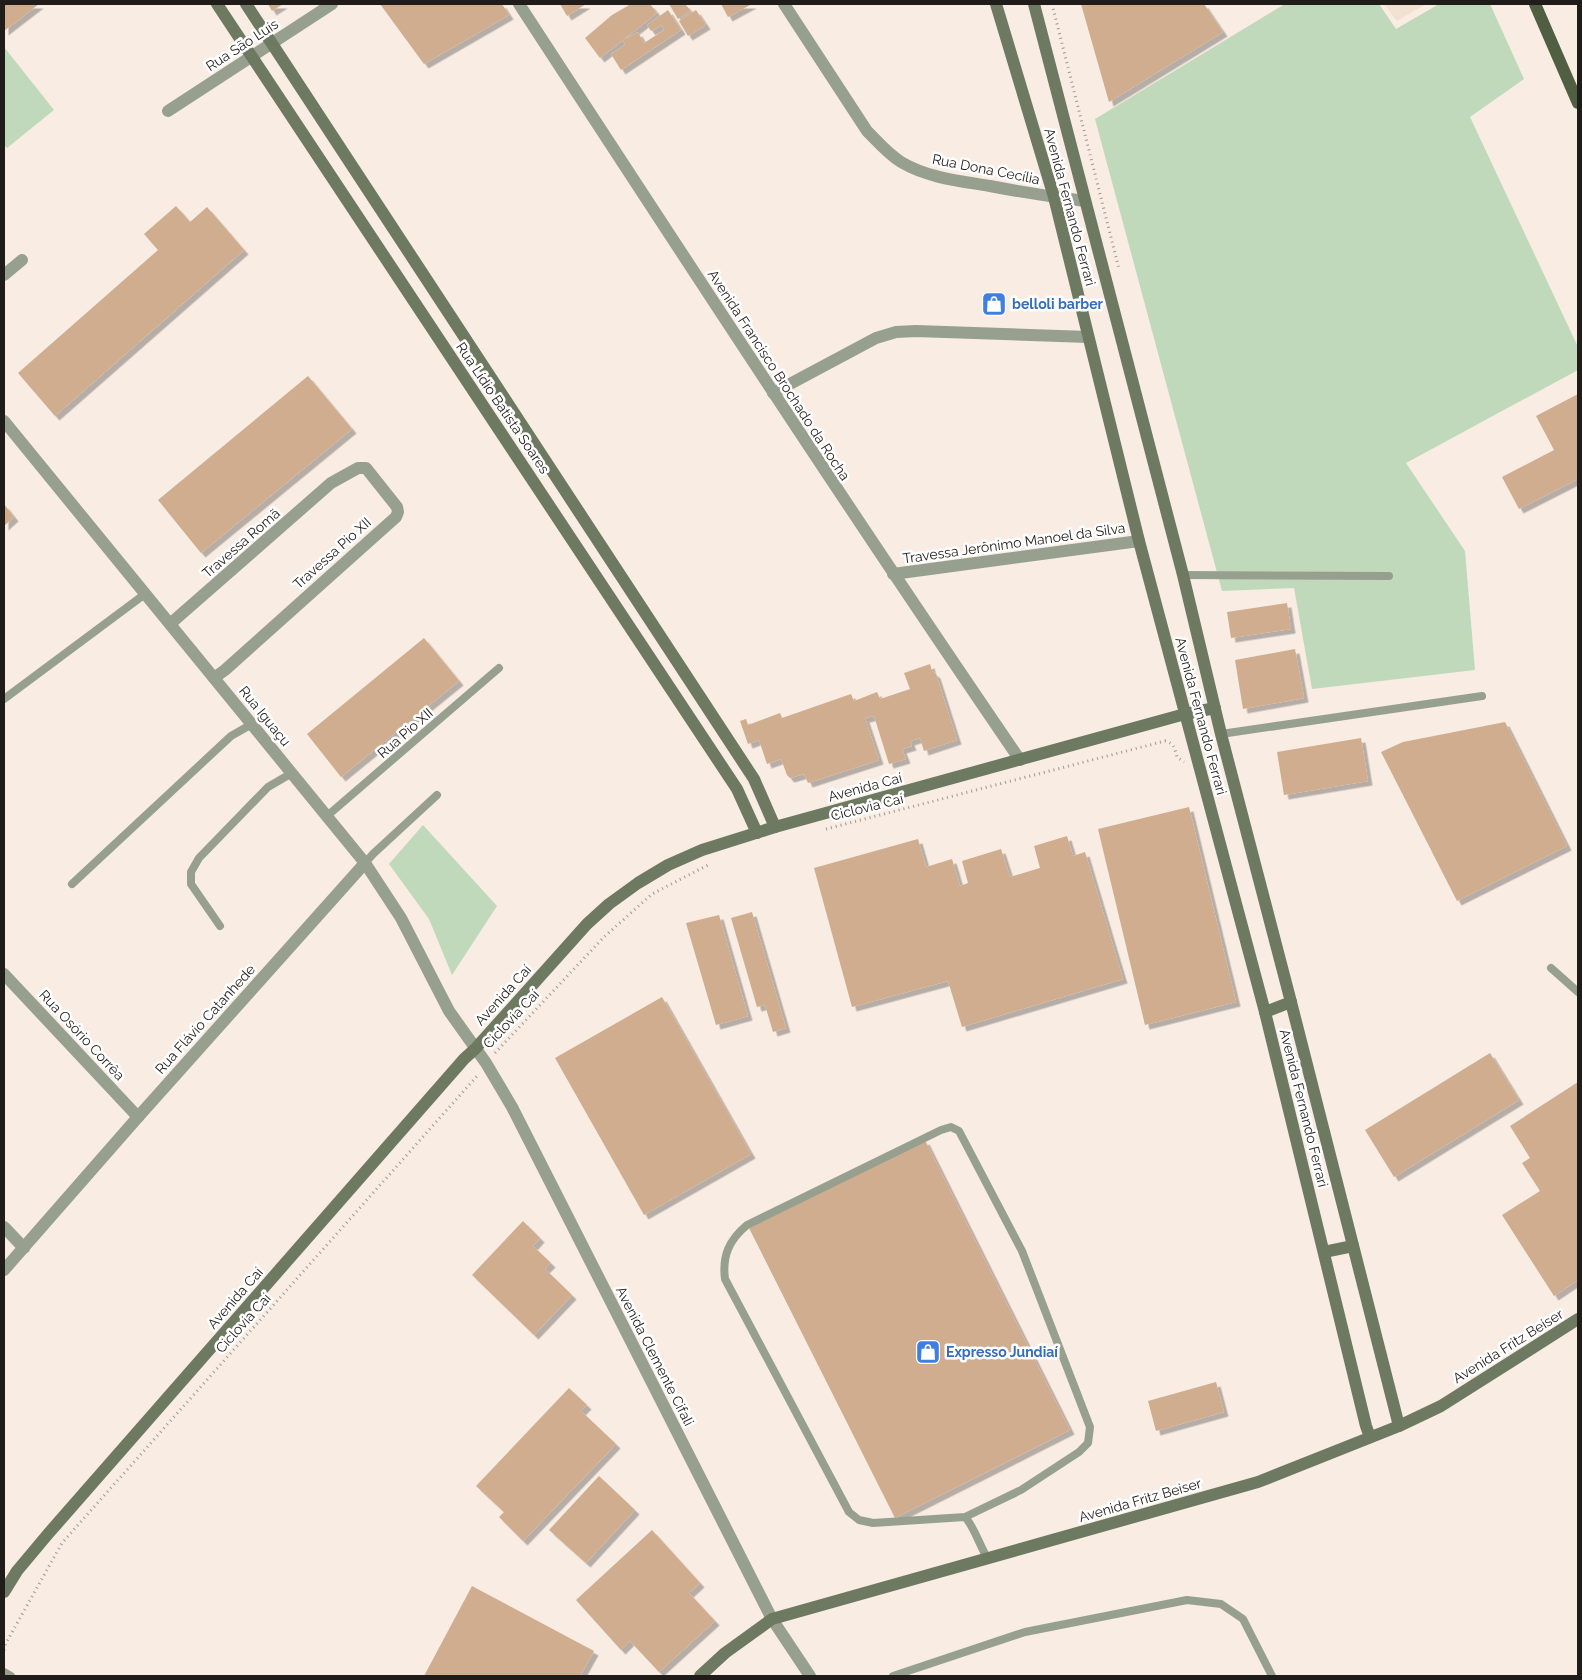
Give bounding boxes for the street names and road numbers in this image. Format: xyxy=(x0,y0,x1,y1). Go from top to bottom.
street label: Rua São Luís xyxy=(203,16,281,74)
street label: Avenida Fernando Ferrari xyxy=(1041,126,1099,288)
street label: Rua Dona Cecília xyxy=(931,151,1041,187)
street label: Avenida Francisco Brochado da Rocha xyxy=(705,267,853,483)
street label: Rua Lídio Batista Soares xyxy=(453,339,553,477)
street label: Travessa Romã xyxy=(199,505,283,581)
street label: Travessa Pio XII xyxy=(290,514,374,592)
street label: Travessa Jerônimo Manoel da Silva xyxy=(902,519,1126,567)
street label: Avenida Fernando Ferrari xyxy=(1172,635,1230,797)
street label: Rua Iguaçu xyxy=(236,683,294,749)
street label: Rua Pio XII xyxy=(374,705,436,761)
street label: Avenida Caí xyxy=(826,769,905,805)
street label: Ciclovia Caí xyxy=(829,790,906,824)
street label: Rua Flávio Catanhede xyxy=(152,961,258,1077)
street label: Avenida Caí xyxy=(472,961,535,1029)
street label: Ciclovia Caí xyxy=(480,986,543,1052)
street label: Rua Osório Corrêa xyxy=(36,987,128,1083)
street label: Avenida Fernando Ferrari xyxy=(1277,1027,1331,1189)
street label: Avenida Caí xyxy=(204,1263,267,1332)
street label: Avenida Clemente Cifali xyxy=(613,1284,697,1428)
street label: Ciclovia Caí xyxy=(212,1289,274,1356)
street label: Avenida Fritz Beiser xyxy=(1450,1306,1566,1386)
street label: Avenida Fritz Beiser xyxy=(1077,1475,1203,1525)

